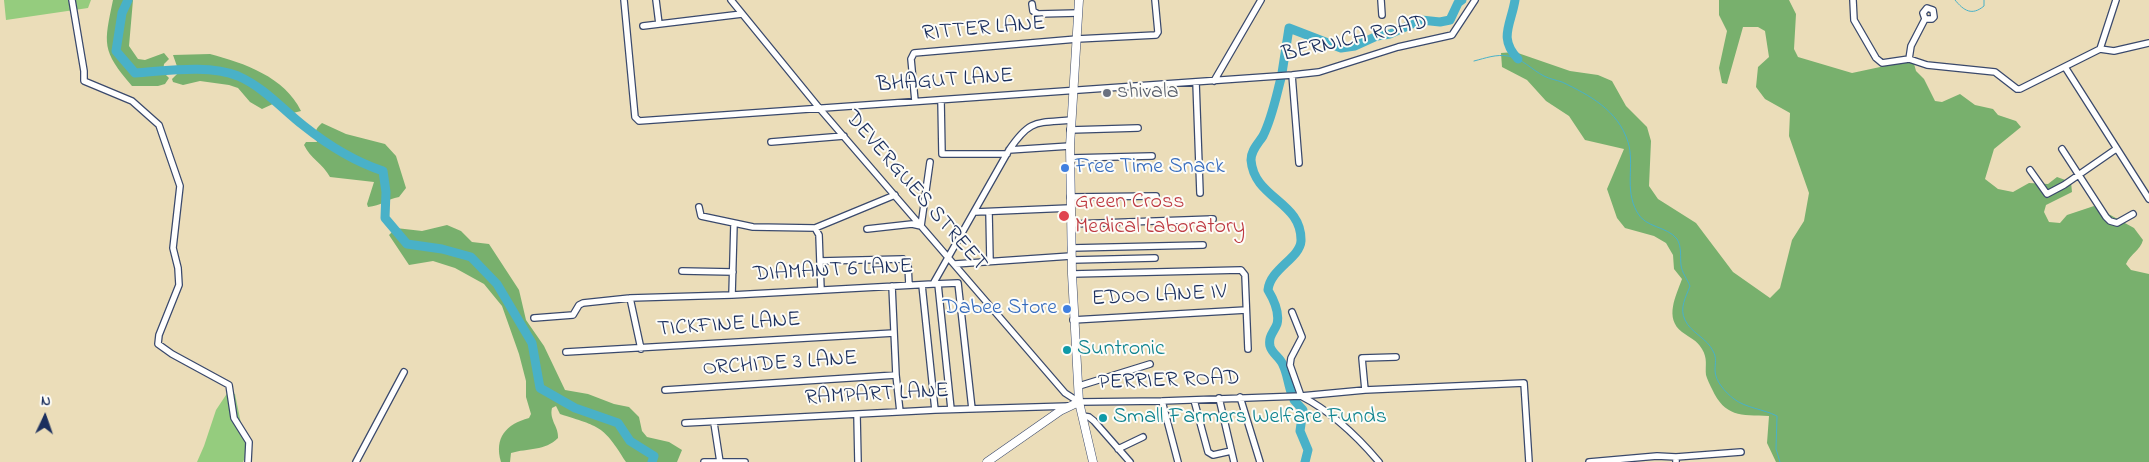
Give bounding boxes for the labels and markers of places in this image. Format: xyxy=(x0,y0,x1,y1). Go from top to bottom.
place label: shivala xyxy=(1117,80,1179,106)
marker: shivala xyxy=(1101,87,1113,99)
place label: Free Time Snack xyxy=(1075,155,1225,181)
marker: Free Time Snack xyxy=(1059,162,1071,174)
place label: Green Cross Medical Laboratory xyxy=(1075,190,1245,242)
marker: Green Cross Medical Laboratory xyxy=(1057,209,1071,223)
place label: Dabee Store xyxy=(943,296,1057,322)
marker: Dabee Store xyxy=(1061,303,1073,315)
place label: Suntronic xyxy=(1077,337,1165,363)
marker: Suntronic xyxy=(1061,344,1073,356)
place label: Small Farmers Welfare Funds xyxy=(1113,405,1387,431)
marker: Small Farmers Welfare Funds xyxy=(1097,412,1109,424)

